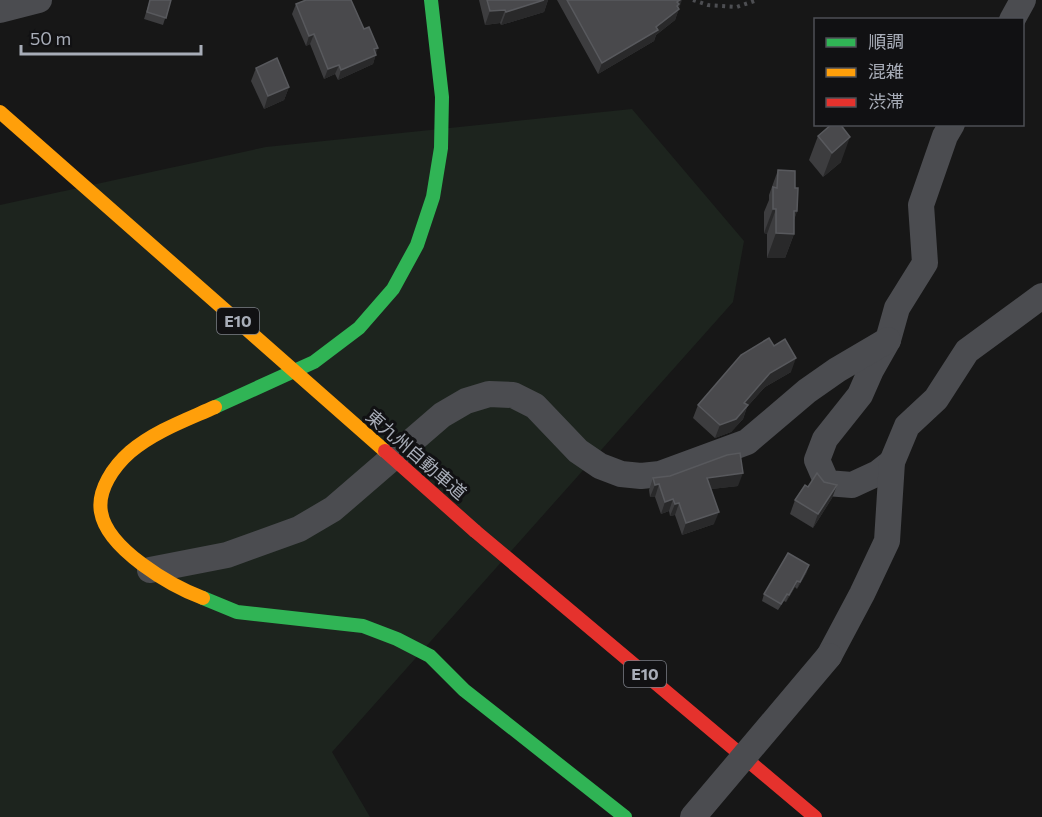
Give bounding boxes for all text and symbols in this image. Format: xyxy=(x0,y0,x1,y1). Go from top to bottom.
scale bar xyxy=(21,18,201,56)
legend xyxy=(814,18,1024,126)
text: 50 m xyxy=(30,27,71,49)
text: 順調 xyxy=(868,30,904,52)
text: 混雑 xyxy=(868,60,904,82)
text: 渋滞 xyxy=(868,90,904,112)
road number: E10 xyxy=(217,308,259,334)
street label: 東九州自動車道 xyxy=(362,405,471,504)
road number: E10 xyxy=(624,661,666,687)

